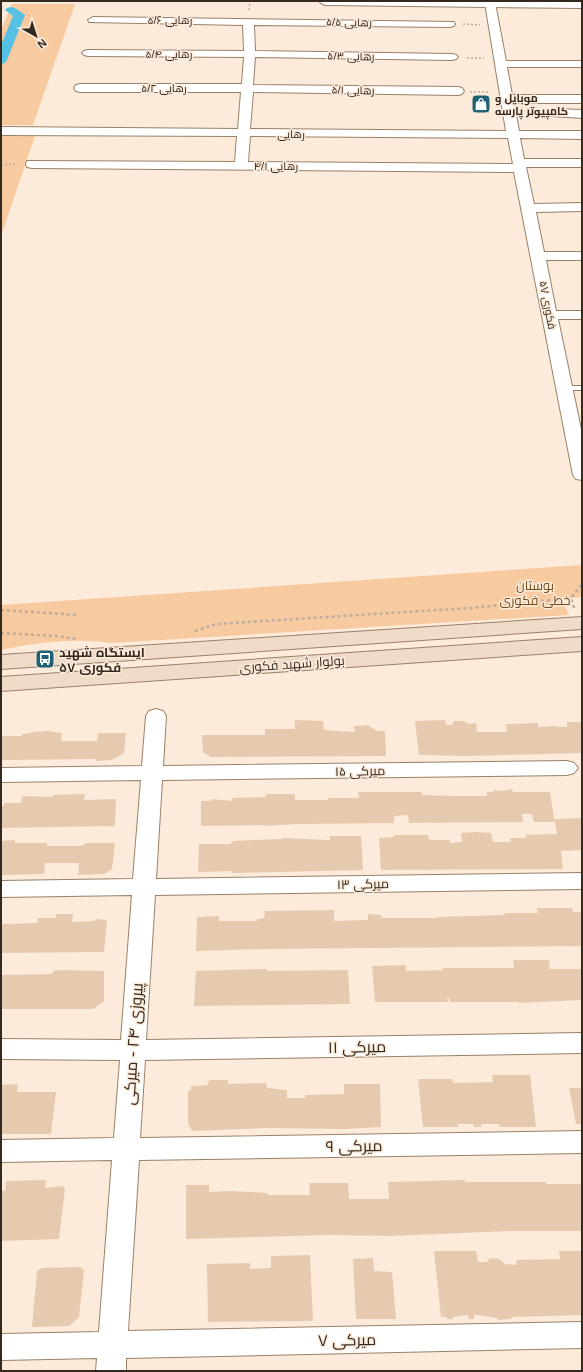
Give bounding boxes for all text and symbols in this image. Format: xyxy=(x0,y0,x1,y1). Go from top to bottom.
street label: رهایی ۵/۶ xyxy=(148,14,193,27)
north arrow xyxy=(16,16,56,56)
street label: رهایی ۵/۵ xyxy=(326,16,372,29)
text: N xyxy=(35,37,49,51)
street label: رهایی ۵/۴ xyxy=(146,48,193,61)
street label: رهایی ۵/۳ xyxy=(327,50,375,63)
street label: رهایی ۵/۲ xyxy=(141,82,187,95)
street label: رهایی ۵/۱ xyxy=(331,84,375,97)
place label: موبایل و کامپیوتر پارسه xyxy=(495,92,568,120)
shop icon: موبایل و کامپیوتر پارسه xyxy=(470,93,492,115)
street label: رهایی xyxy=(277,128,305,141)
street label: رهایی ۴/۱ xyxy=(254,160,298,173)
street label: فکوری ۵۷ xyxy=(536,280,559,330)
park label: بوستان خطی فکوری xyxy=(499,578,571,608)
place label: ایستگاه شهید فکوری ۵۷ xyxy=(59,645,145,676)
bus stop icon: ایستگاه شهید فکوری ۵۷ xyxy=(34,648,56,670)
street label: بولوار شهید فکوری xyxy=(239,653,345,675)
street label: میرکی ۱۵ xyxy=(335,763,385,779)
street label: میرکی ۱۳ xyxy=(337,876,389,892)
street label: پیروزی ۲۴ - میرکی xyxy=(120,981,149,1106)
street label: میرکی ۱۱ xyxy=(328,1038,386,1058)
street label: میرکی ۹ xyxy=(326,1137,383,1157)
street label: میرکی ۷ xyxy=(318,1331,376,1351)

